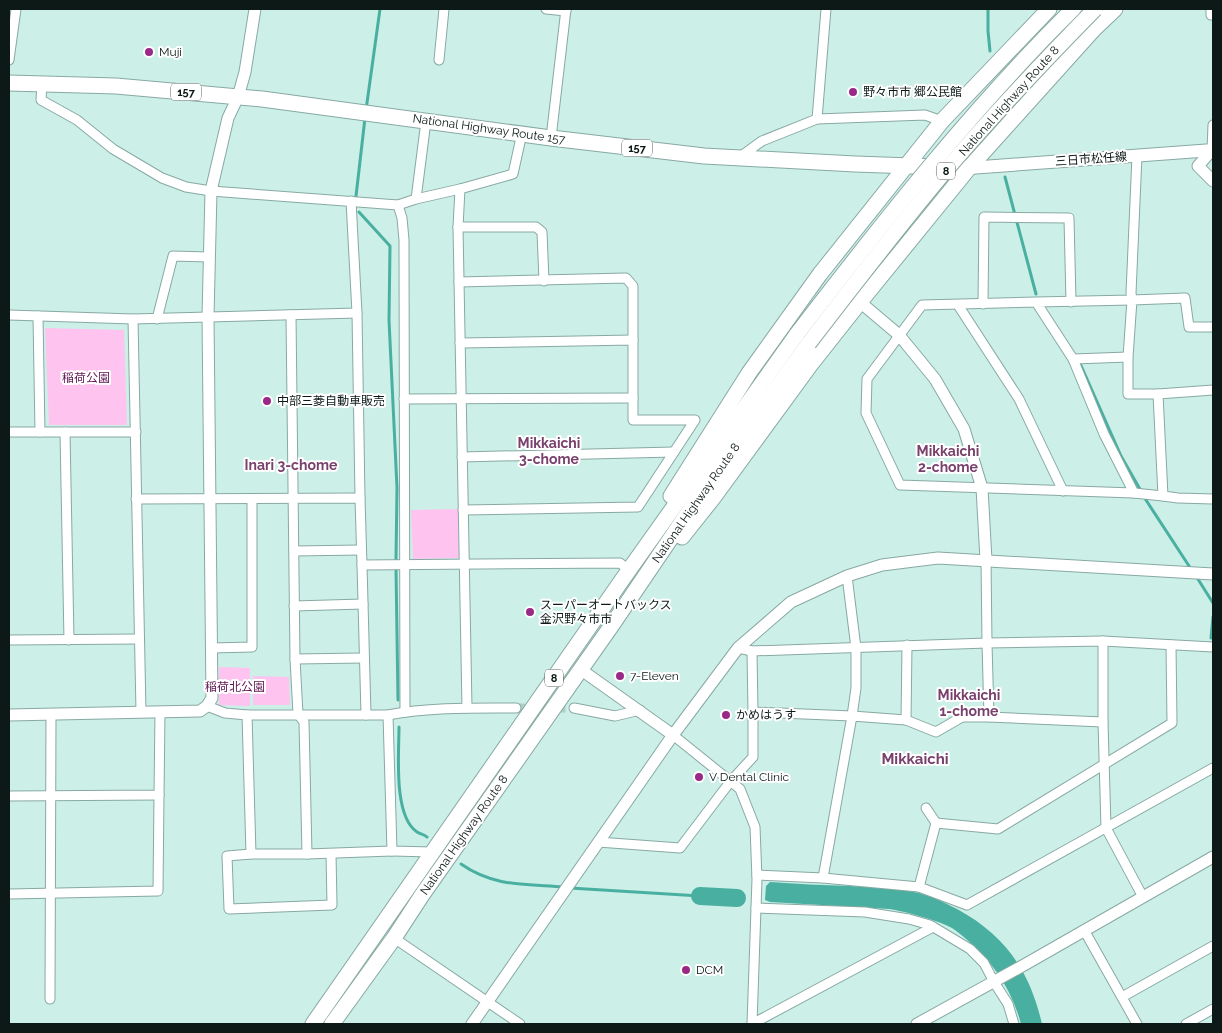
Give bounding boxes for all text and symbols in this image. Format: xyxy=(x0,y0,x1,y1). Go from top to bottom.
street label: National Highway Route 8 xyxy=(956,43,1062,159)
place label: Muji xyxy=(159,45,182,59)
marker: Muji xyxy=(143,46,155,58)
road number: 157 xyxy=(171,84,201,100)
place label: 野々市市 郷公民館 xyxy=(863,85,962,99)
marker: 野々市市 郷公民館 xyxy=(847,86,859,98)
street label: National Highway Route 157 xyxy=(412,111,567,147)
road number: 157 xyxy=(622,140,652,156)
street label: 三日市松任線 xyxy=(1055,150,1127,168)
road number: 8 xyxy=(937,162,955,180)
park label: 稲荷公園 xyxy=(62,371,110,385)
place label: 中部三菱自動車販売 xyxy=(277,394,385,408)
marker: 中部三菱自動車販売 xyxy=(261,395,273,407)
district label: Mikkaichi 3-chome xyxy=(518,435,580,467)
street label: National Highway Route 8 xyxy=(649,440,743,566)
district label: Mikkaichi 2-chome xyxy=(917,443,979,475)
district label: Inari 3-chome xyxy=(245,457,338,473)
place label: スーパーオートバックス 金沢野々市市 xyxy=(540,598,672,626)
marker: スーパーオートバックス 金沢野々市市 xyxy=(524,606,536,618)
place label: 7-Eleven xyxy=(630,669,679,683)
road number: 8 xyxy=(545,670,563,686)
marker: 7-Eleven xyxy=(614,670,626,682)
park label: 稲荷北公園 xyxy=(205,680,265,694)
district label: Mikkaichi 1-chome xyxy=(938,687,1000,719)
place label: かめはうす xyxy=(736,708,796,722)
marker: かめはうす xyxy=(720,709,732,721)
district label: Mikkaichi xyxy=(881,750,949,768)
place label: V Dental Clinic xyxy=(709,770,790,784)
marker: V Dental Clinic xyxy=(693,771,705,783)
street label: National Highway Route 8 xyxy=(417,772,511,898)
place label: DCM xyxy=(696,963,723,977)
marker: DCM xyxy=(680,964,692,976)

